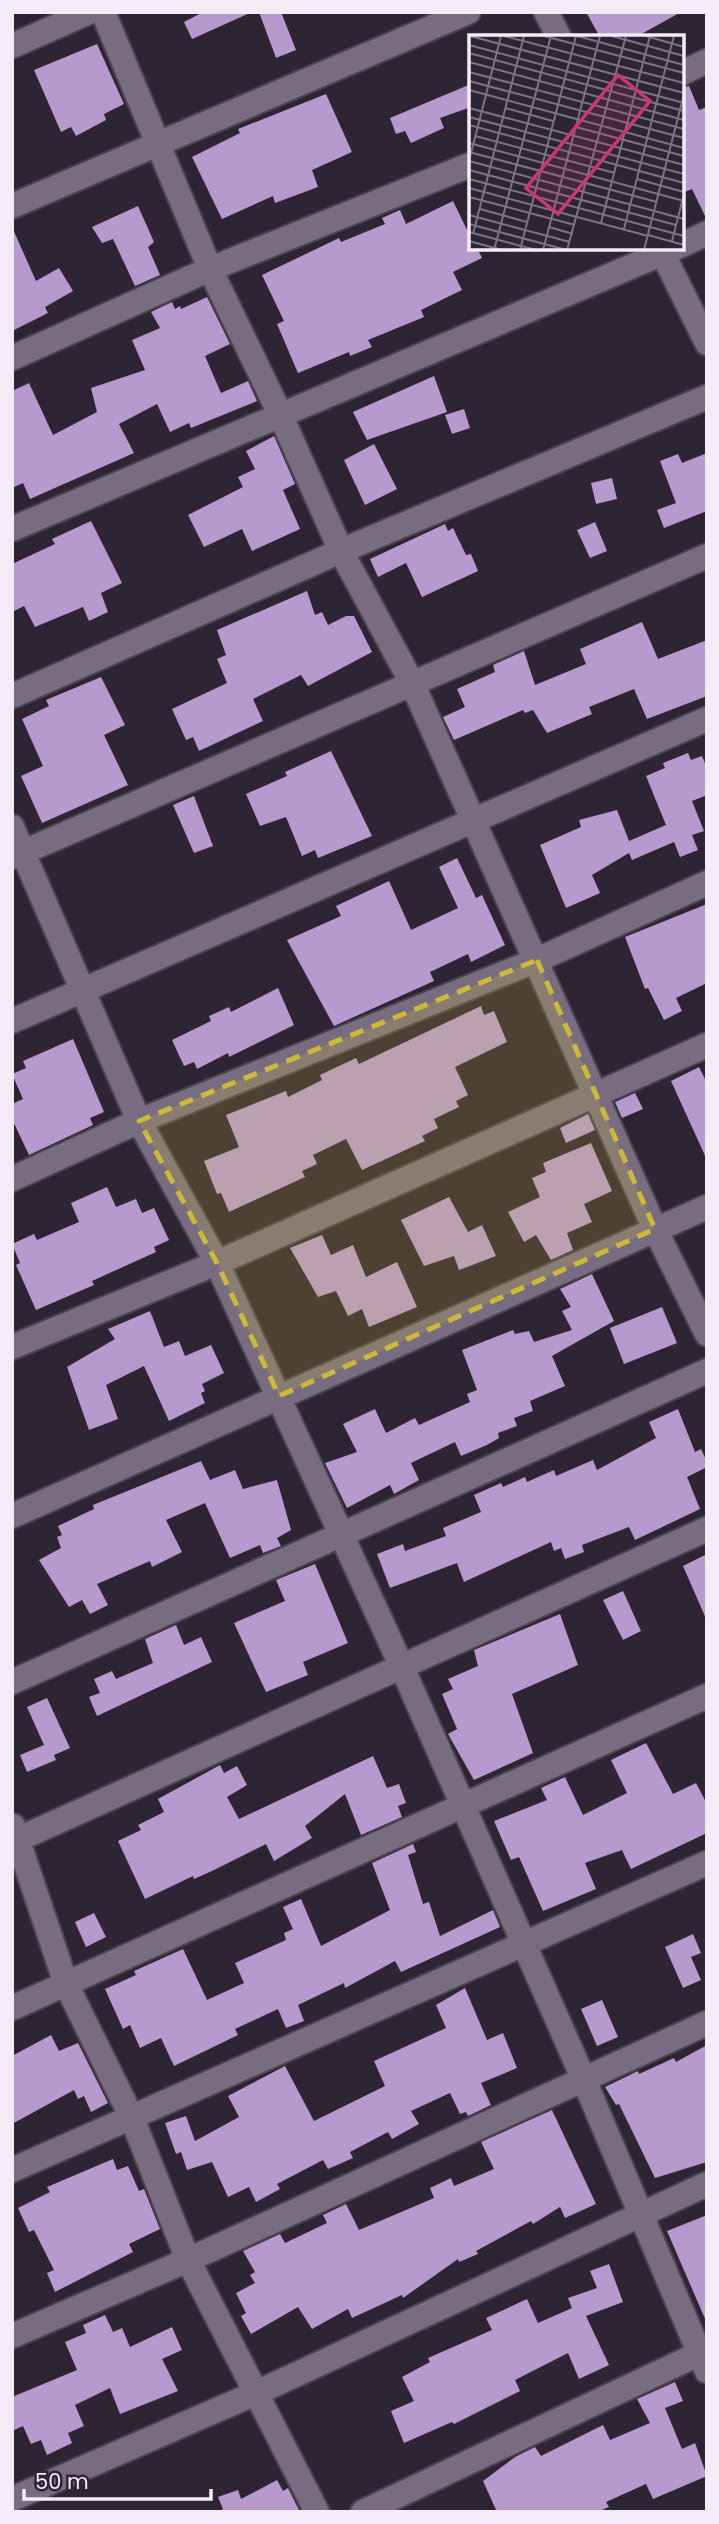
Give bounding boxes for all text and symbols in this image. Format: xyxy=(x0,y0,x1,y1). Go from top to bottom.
inset map xyxy=(469,35,684,250)
scale bar xyxy=(24,2458,212,2502)
text: 50 m xyxy=(35,2467,89,2496)

